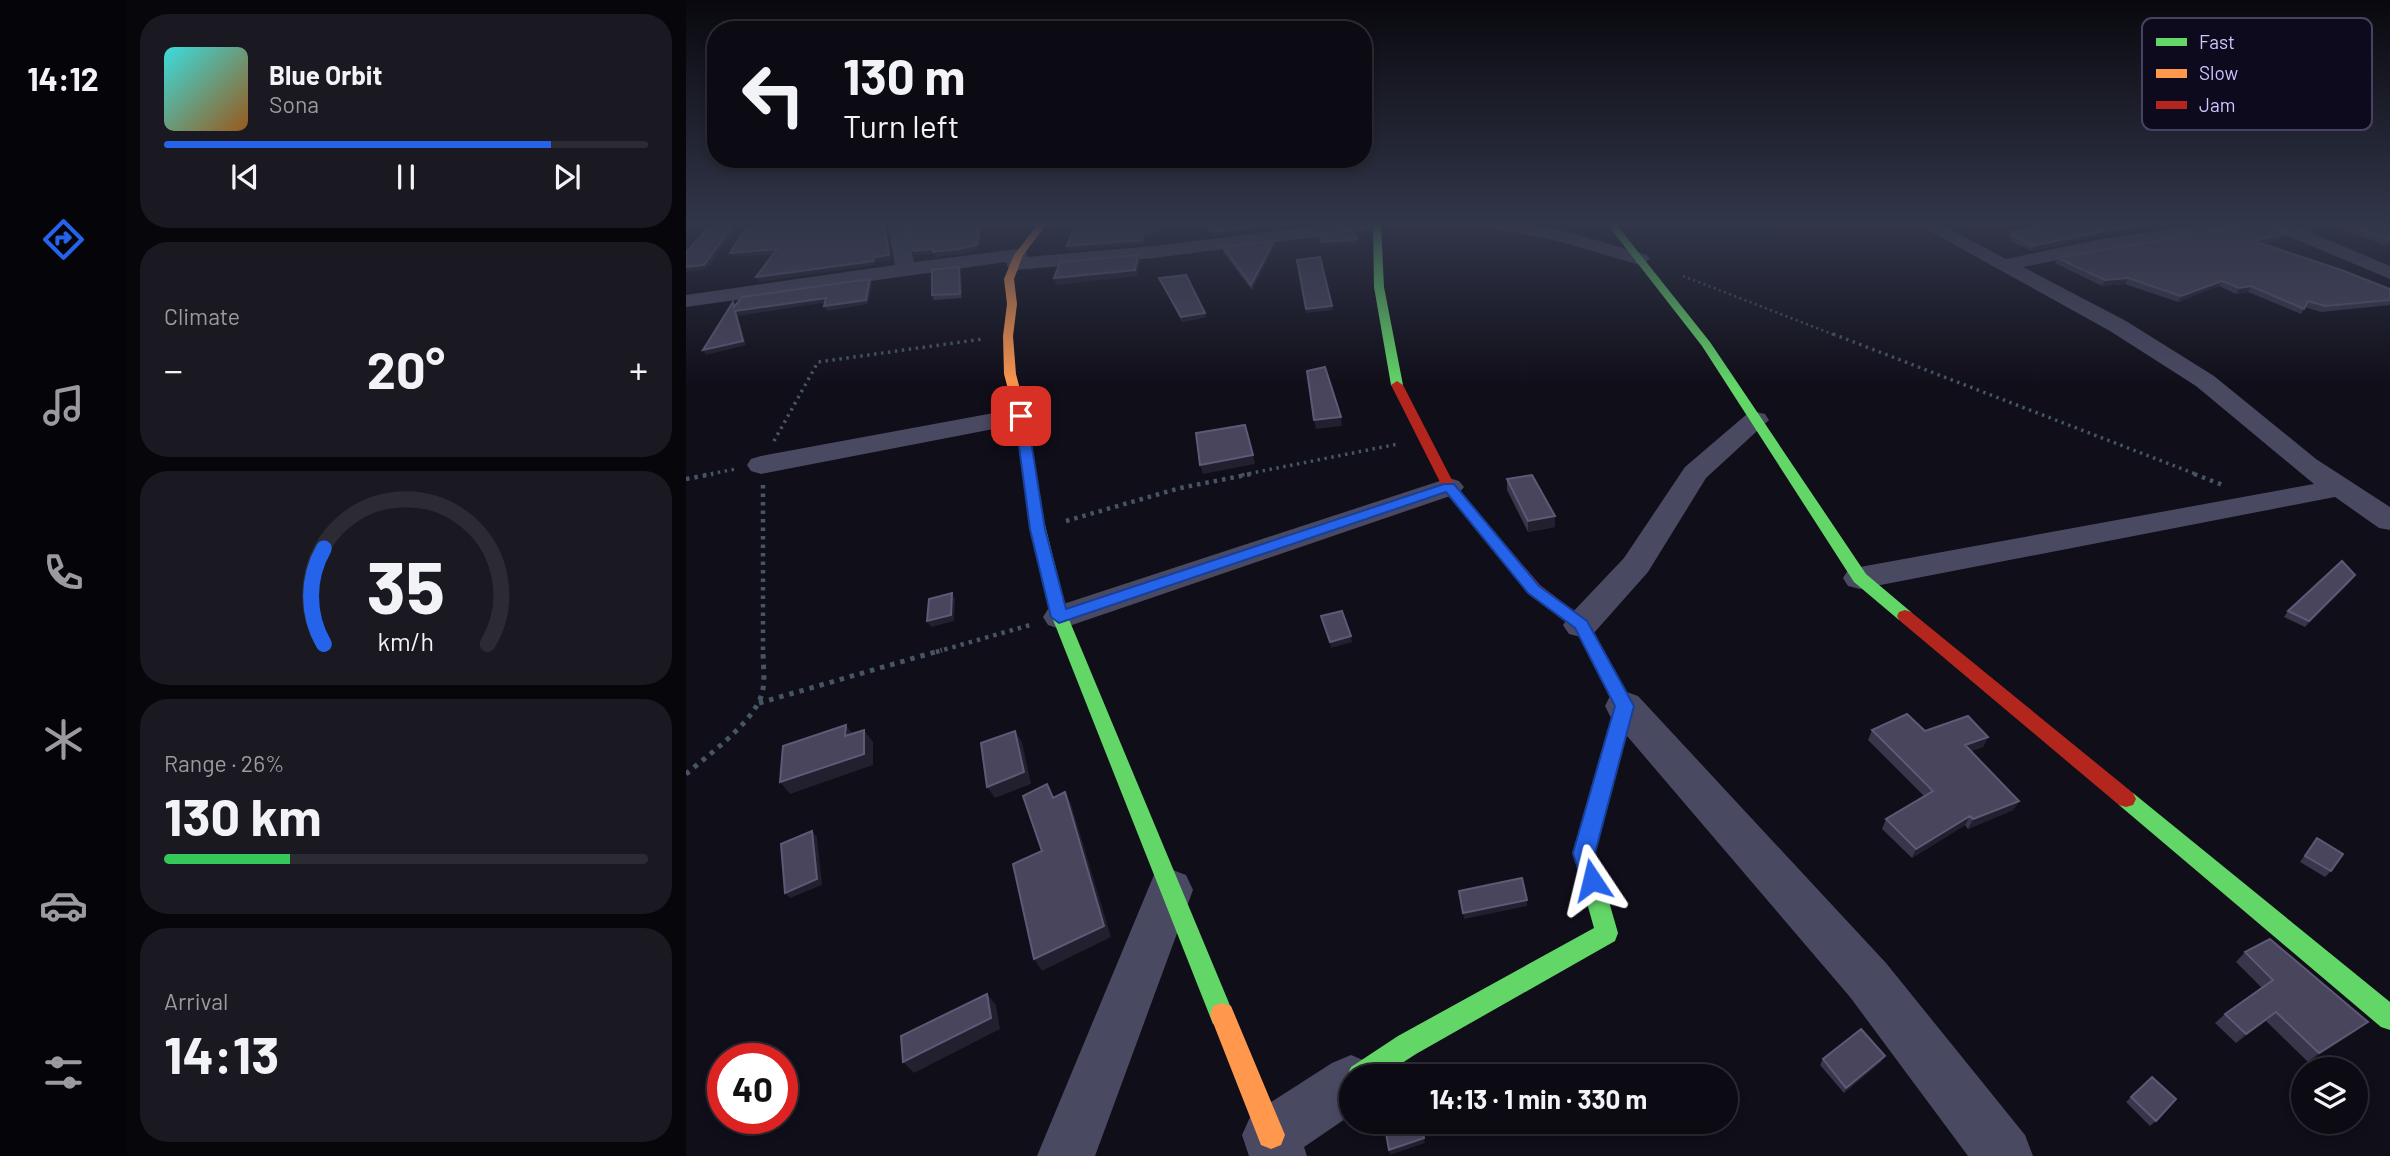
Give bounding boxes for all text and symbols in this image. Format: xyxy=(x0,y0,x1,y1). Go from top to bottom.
legend xyxy=(2142,18,2372,130)
text: Fast xyxy=(2199,30,2235,53)
text: 130 m xyxy=(843,46,965,105)
icon: left xyxy=(728,49,819,140)
text: 14:12 xyxy=(27,59,99,97)
text: Blue Orbit xyxy=(269,59,382,90)
text: Slow xyxy=(2199,61,2238,84)
text: Sona xyxy=(269,90,319,118)
text: Jam xyxy=(2199,93,2235,116)
text: Turn left xyxy=(843,106,960,144)
icon: previous xyxy=(226,158,264,196)
icon: pause xyxy=(387,158,425,196)
icon: next xyxy=(548,158,586,196)
icon: directions xyxy=(39,215,88,264)
text: Climate xyxy=(164,302,240,330)
text: 20° xyxy=(367,337,445,399)
text: − xyxy=(164,346,183,392)
text: + xyxy=(629,346,648,392)
icon: music xyxy=(39,381,88,430)
pin xyxy=(991,386,1051,446)
icon: arrive xyxy=(1002,397,1040,435)
text: 35 xyxy=(367,541,445,629)
icon: phone xyxy=(39,548,88,597)
text: km/h xyxy=(378,626,434,656)
icon: climate xyxy=(39,715,88,764)
text: Range · 26% xyxy=(164,749,285,777)
text: 130 km xyxy=(164,784,322,846)
position arrow xyxy=(1555,843,1629,917)
icon: car xyxy=(39,881,88,930)
text: Arrival xyxy=(164,987,228,1015)
text: 14:13 xyxy=(164,1022,279,1084)
speed limit sign: 40 xyxy=(707,1043,798,1134)
icon: filters xyxy=(39,1048,88,1097)
map controls xyxy=(2291,1057,2368,1134)
button: layers xyxy=(2291,1057,2368,1134)
text: 14:13 · 1 min · 330 m xyxy=(1430,1083,1647,1114)

